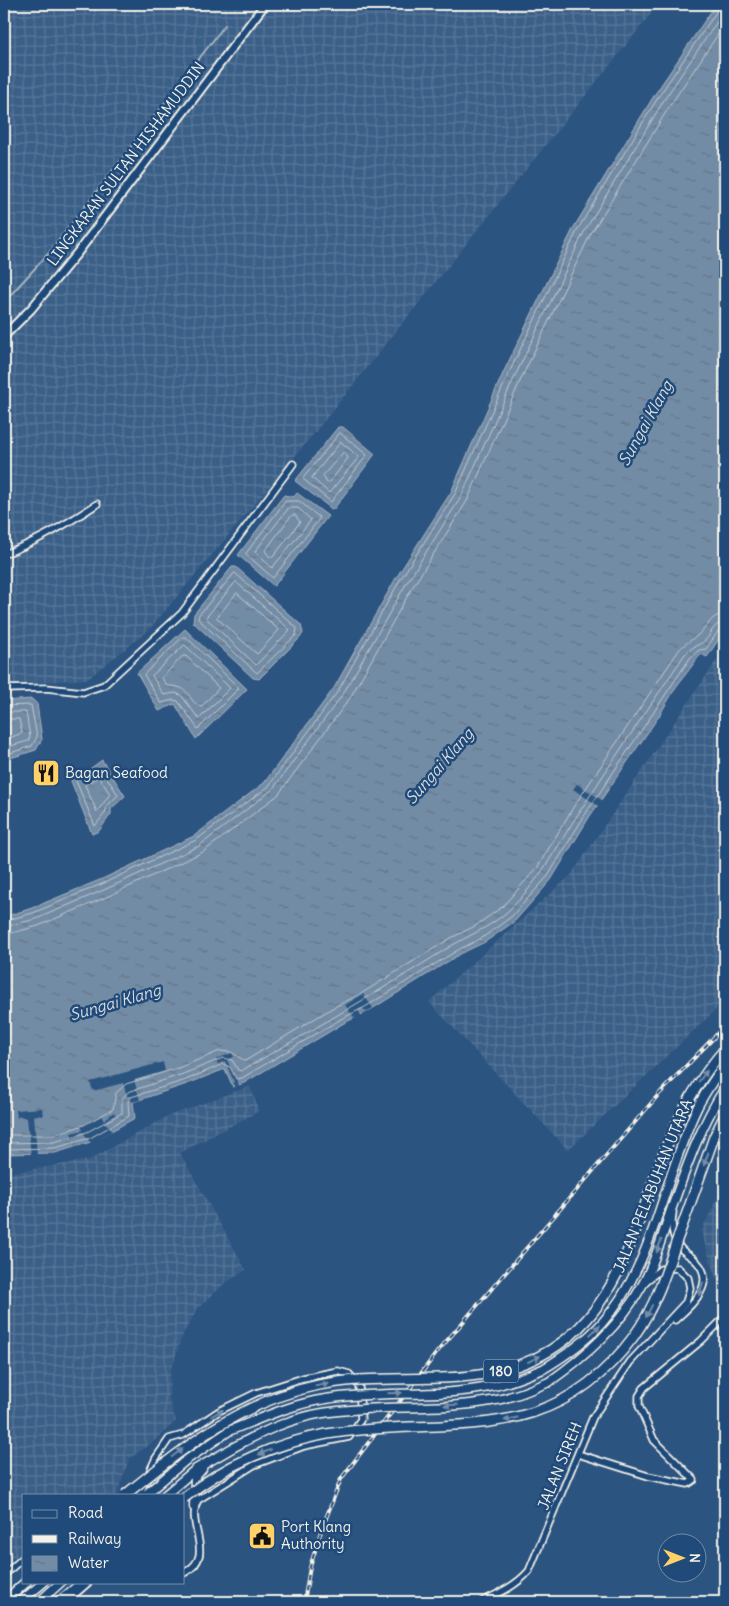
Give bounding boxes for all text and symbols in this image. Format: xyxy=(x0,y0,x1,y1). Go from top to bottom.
street label: LINGKARAN SULTAN HISHAMUDDIN xyxy=(43,58,209,269)
water label: Sungai Klang xyxy=(614,376,677,469)
water label: Sungai Klang xyxy=(401,723,478,808)
restaurant icon: Bagan Seafood xyxy=(31,758,61,788)
place label: Bagan Seafood xyxy=(65,763,168,782)
water label: Sungai Klang xyxy=(67,979,164,1025)
one-way arrow xyxy=(697,1070,708,1083)
street label: JALAN PELABUHAN UTARA xyxy=(609,1096,696,1275)
one-way arrow xyxy=(702,1152,709,1167)
one-way arrow xyxy=(655,1238,662,1253)
one-way arrow xyxy=(697,1281,705,1297)
one-way arrow xyxy=(645,1304,653,1318)
one-way arrow xyxy=(589,1324,601,1336)
one-way arrow xyxy=(527,1355,541,1363)
road number: 180 xyxy=(484,1360,518,1382)
one-way arrow xyxy=(315,1381,331,1389)
one-way arrow xyxy=(387,1389,403,1397)
one-way arrow xyxy=(443,1401,459,1409)
one-way arrow xyxy=(211,1408,224,1417)
one-way arrow xyxy=(504,1415,519,1423)
street label: JALAN SIREH xyxy=(533,1419,586,1512)
one-way arrow xyxy=(170,1448,183,1459)
one-way arrow xyxy=(258,1448,272,1456)
legend xyxy=(22,1494,185,1584)
text: Road xyxy=(68,1503,103,1522)
place label: Port Klang Authority xyxy=(281,1517,351,1553)
public building icon: Port Klang Authority xyxy=(247,1521,277,1551)
text: Railway xyxy=(68,1529,122,1548)
north arrow xyxy=(656,1534,706,1584)
text: Water xyxy=(68,1553,109,1572)
text: N xyxy=(686,1553,704,1563)

